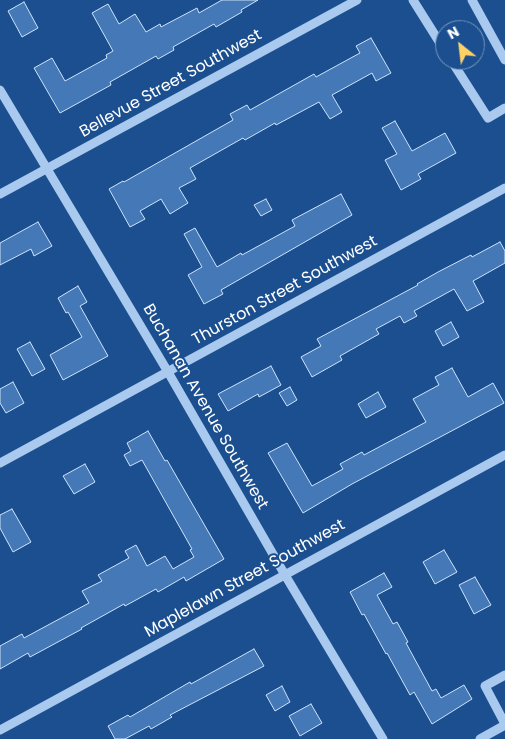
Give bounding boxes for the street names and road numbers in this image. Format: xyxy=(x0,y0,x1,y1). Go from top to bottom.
street label: Bellevue Street Southwest xyxy=(77,26,265,142)
street label: Thurston Street Southwest xyxy=(189,232,381,350)
street label: Buchanan Avenue Southwest xyxy=(138,301,272,513)
street label: Maplelawn Street Southwest xyxy=(142,516,348,642)

